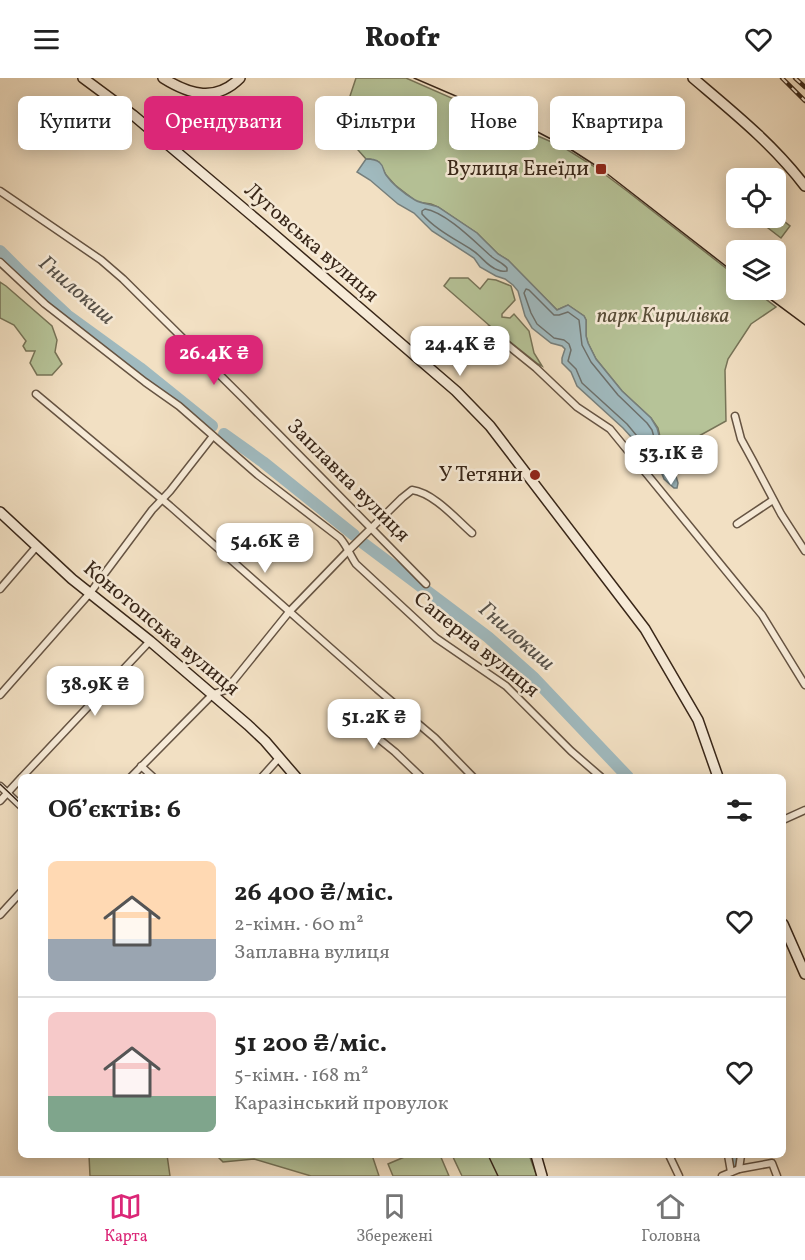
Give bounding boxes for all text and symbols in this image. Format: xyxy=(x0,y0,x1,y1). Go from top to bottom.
text: Roofr xyxy=(365,20,440,58)
icon: menu xyxy=(30,23,63,56)
icon: heart xyxy=(742,23,775,56)
chip: Купити xyxy=(18,96,132,150)
chip: Орендувати xyxy=(144,96,303,150)
chip: Фільтри xyxy=(315,96,437,150)
chip: Нове xyxy=(449,96,538,150)
chip: Квартира xyxy=(550,96,685,150)
place label: Вулиця Енеїди xyxy=(446,155,589,184)
marker: Вулиця Енеїди xyxy=(594,162,608,176)
map controls xyxy=(726,168,786,300)
button: locate xyxy=(726,168,786,228)
street label: Луговська вулиця xyxy=(237,176,385,310)
button: layers xyxy=(726,240,786,300)
water label: Гнилокиш xyxy=(31,249,121,333)
park label: парк Кирилівка xyxy=(597,302,729,331)
pin: 24.4K ₴ xyxy=(405,326,515,377)
text: 24.4K ₴ xyxy=(424,331,496,359)
pin: 26.4K ₴ xyxy=(159,335,269,386)
text: 26.4K ₴ xyxy=(179,340,249,368)
street label: Заплавна вулиця xyxy=(280,413,416,549)
pin: 53.1K ₴ xyxy=(616,435,726,486)
text: 53.1K ₴ xyxy=(639,440,703,468)
place label: У Тетяни xyxy=(439,461,523,490)
marker: У Тетяни xyxy=(528,468,542,482)
pin: 54.6K ₴ xyxy=(210,523,320,574)
text: 54.6K ₴ xyxy=(230,528,300,556)
street label: Конотопська вулиця xyxy=(76,555,246,703)
street label: Саперна вулиця xyxy=(407,585,545,705)
water label: Гнилокиш xyxy=(471,595,561,679)
pin: 38.9K ₴ xyxy=(40,666,150,717)
text: 38.9K ₴ xyxy=(61,671,129,699)
pin: 51.2K ₴ xyxy=(319,699,429,750)
text: 51.2K ₴ xyxy=(342,704,406,732)
text: Об’єктів: 6 xyxy=(48,792,181,828)
icon: filters xyxy=(723,794,756,827)
text: 26 400 ₴/міс. xyxy=(234,875,394,911)
icon: home xyxy=(96,885,168,957)
icon: heart xyxy=(723,905,756,938)
text: 2-кімн. · 60 m² xyxy=(234,911,364,939)
text: Заплавна вулиця xyxy=(234,939,390,967)
text: 51 200 ₴/міс. xyxy=(234,1026,387,1062)
icon: home xyxy=(96,1036,168,1108)
icon: heart xyxy=(723,1056,756,1089)
text: 5-кімн. · 168 m² xyxy=(234,1062,368,1090)
text: Каразінський провулок xyxy=(234,1090,448,1118)
tab: Карта xyxy=(104,1190,148,1248)
tab: Збережені xyxy=(356,1190,433,1248)
tab: Головна xyxy=(641,1190,701,1248)

